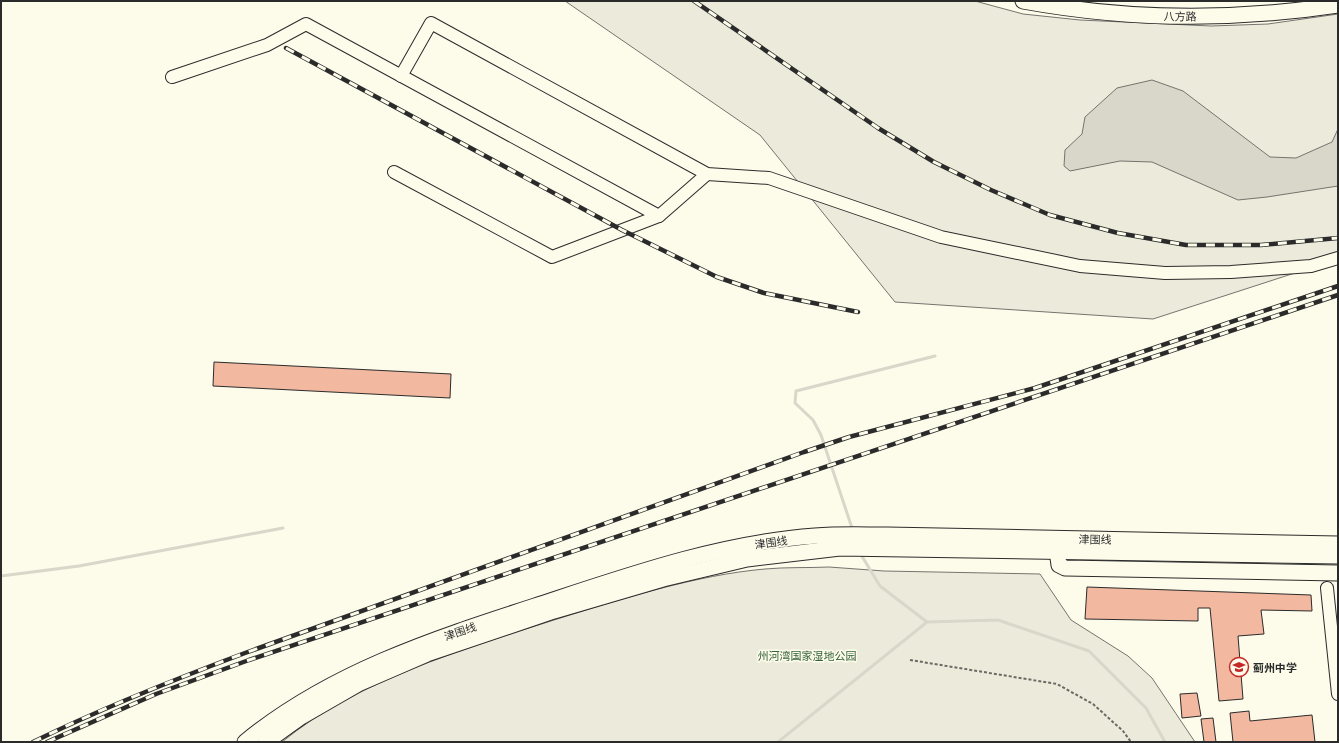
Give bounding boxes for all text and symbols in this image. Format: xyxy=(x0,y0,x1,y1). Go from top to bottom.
street label: 八方路 xyxy=(1163,9,1197,23)
street label: 津围线 xyxy=(1078,532,1112,546)
street label: 津围线 xyxy=(754,533,788,551)
street label: 津围线 xyxy=(442,619,478,643)
park label: 州河湾国家湿地公园 xyxy=(758,649,857,662)
school or university icon: 蓟州中学 xyxy=(1228,656,1250,678)
place label: 蓟州中学 xyxy=(1253,661,1297,674)

